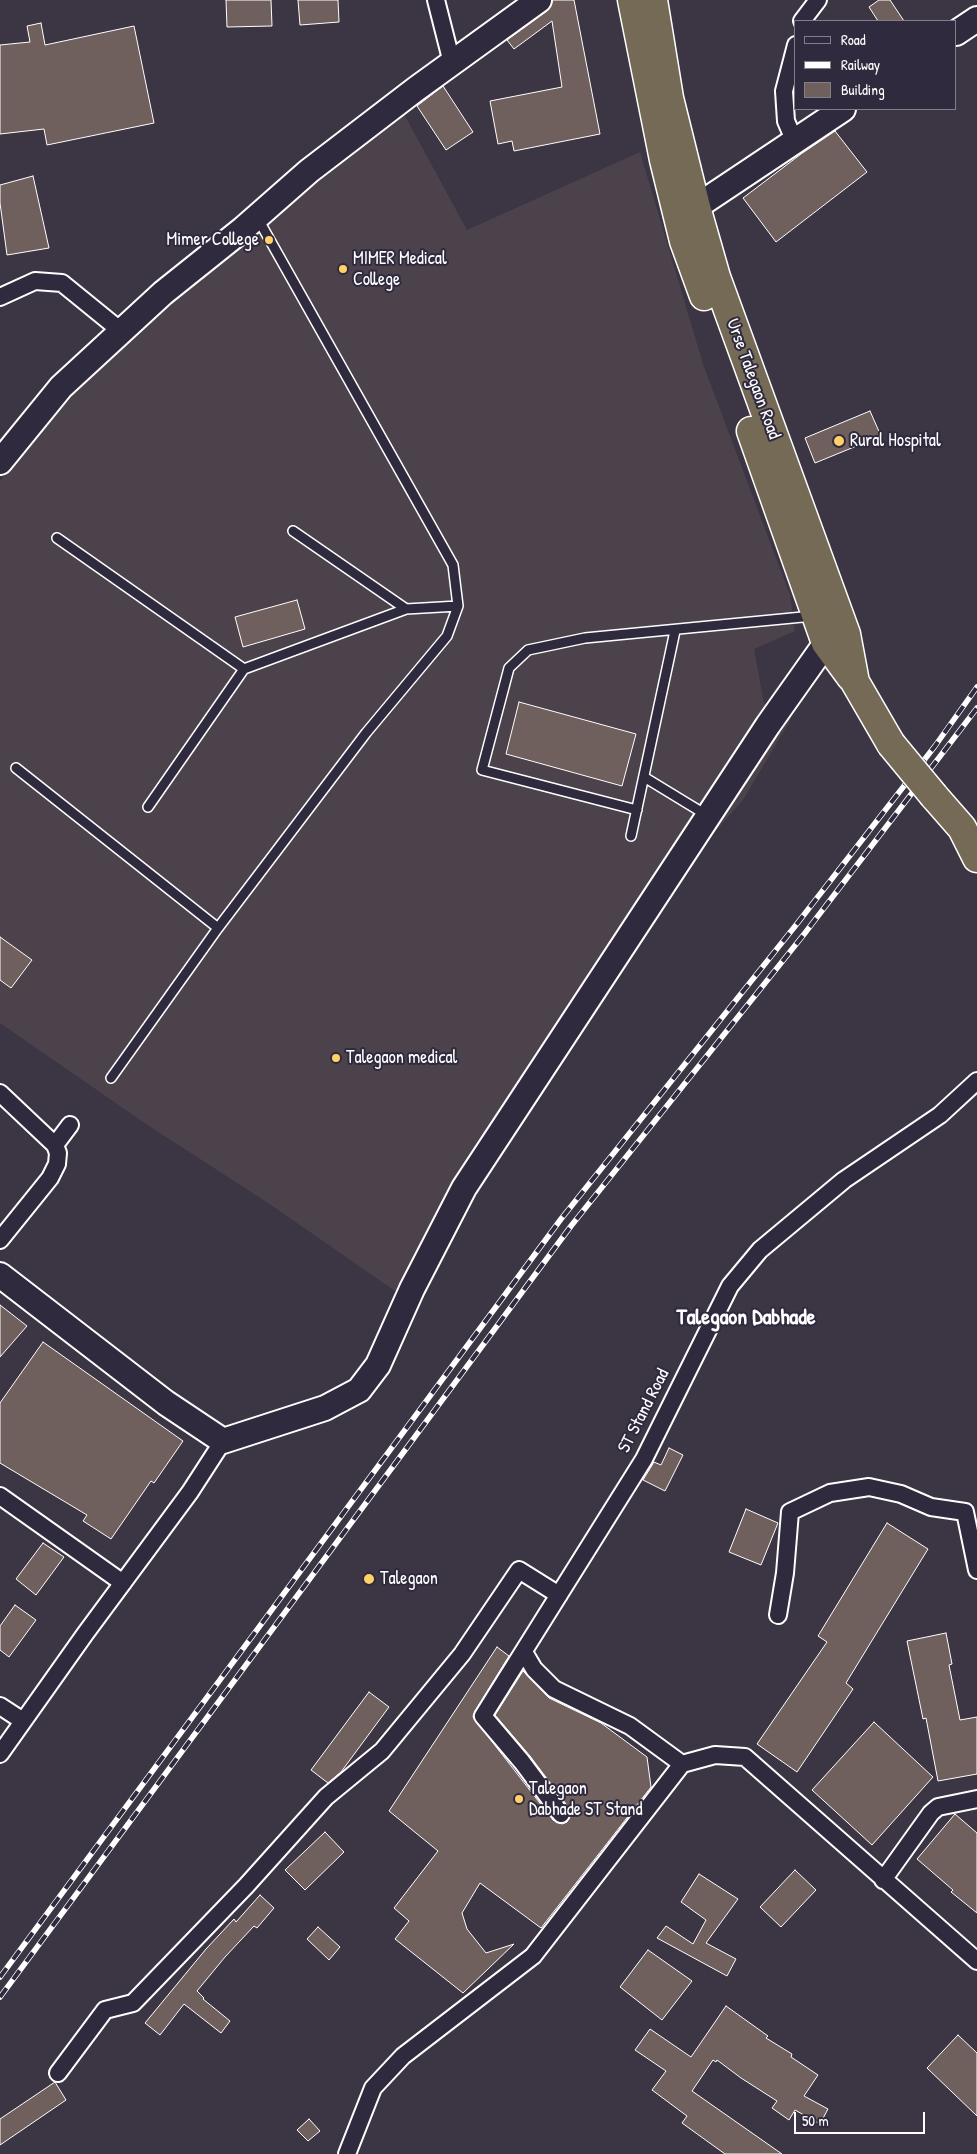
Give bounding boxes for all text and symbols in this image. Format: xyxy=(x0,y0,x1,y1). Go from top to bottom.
legend xyxy=(794,20,957,110)
text: Road xyxy=(841,29,866,50)
text: Railway xyxy=(841,54,880,75)
text: Building xyxy=(841,79,885,100)
place label: Mimer College xyxy=(167,229,259,251)
marker: Mimer College xyxy=(263,234,275,246)
place label: MIMER Medical College xyxy=(353,248,447,290)
marker: MIMER Medical College xyxy=(337,263,349,275)
street label: Urse Talegaon Road xyxy=(721,316,785,442)
place label: Rural Hospital xyxy=(850,430,941,452)
marker: Rural Hospital xyxy=(832,434,846,448)
place label: Talegaon medical xyxy=(346,1047,457,1069)
marker: Talegaon medical xyxy=(330,1052,342,1064)
district label: Talegaon Dabhade xyxy=(676,1305,816,1331)
street label: ST Stand Road xyxy=(614,1365,674,1457)
place label: Talegaon xyxy=(380,1568,438,1590)
marker: Talegaon xyxy=(362,1572,376,1586)
place label: Talegaon Dabhade ST Stand xyxy=(529,1778,642,1820)
marker: Talegaon Dabhade ST Stand xyxy=(513,1793,525,1805)
scale bar xyxy=(797,2102,928,2134)
text: 50 m xyxy=(802,2110,829,2131)

